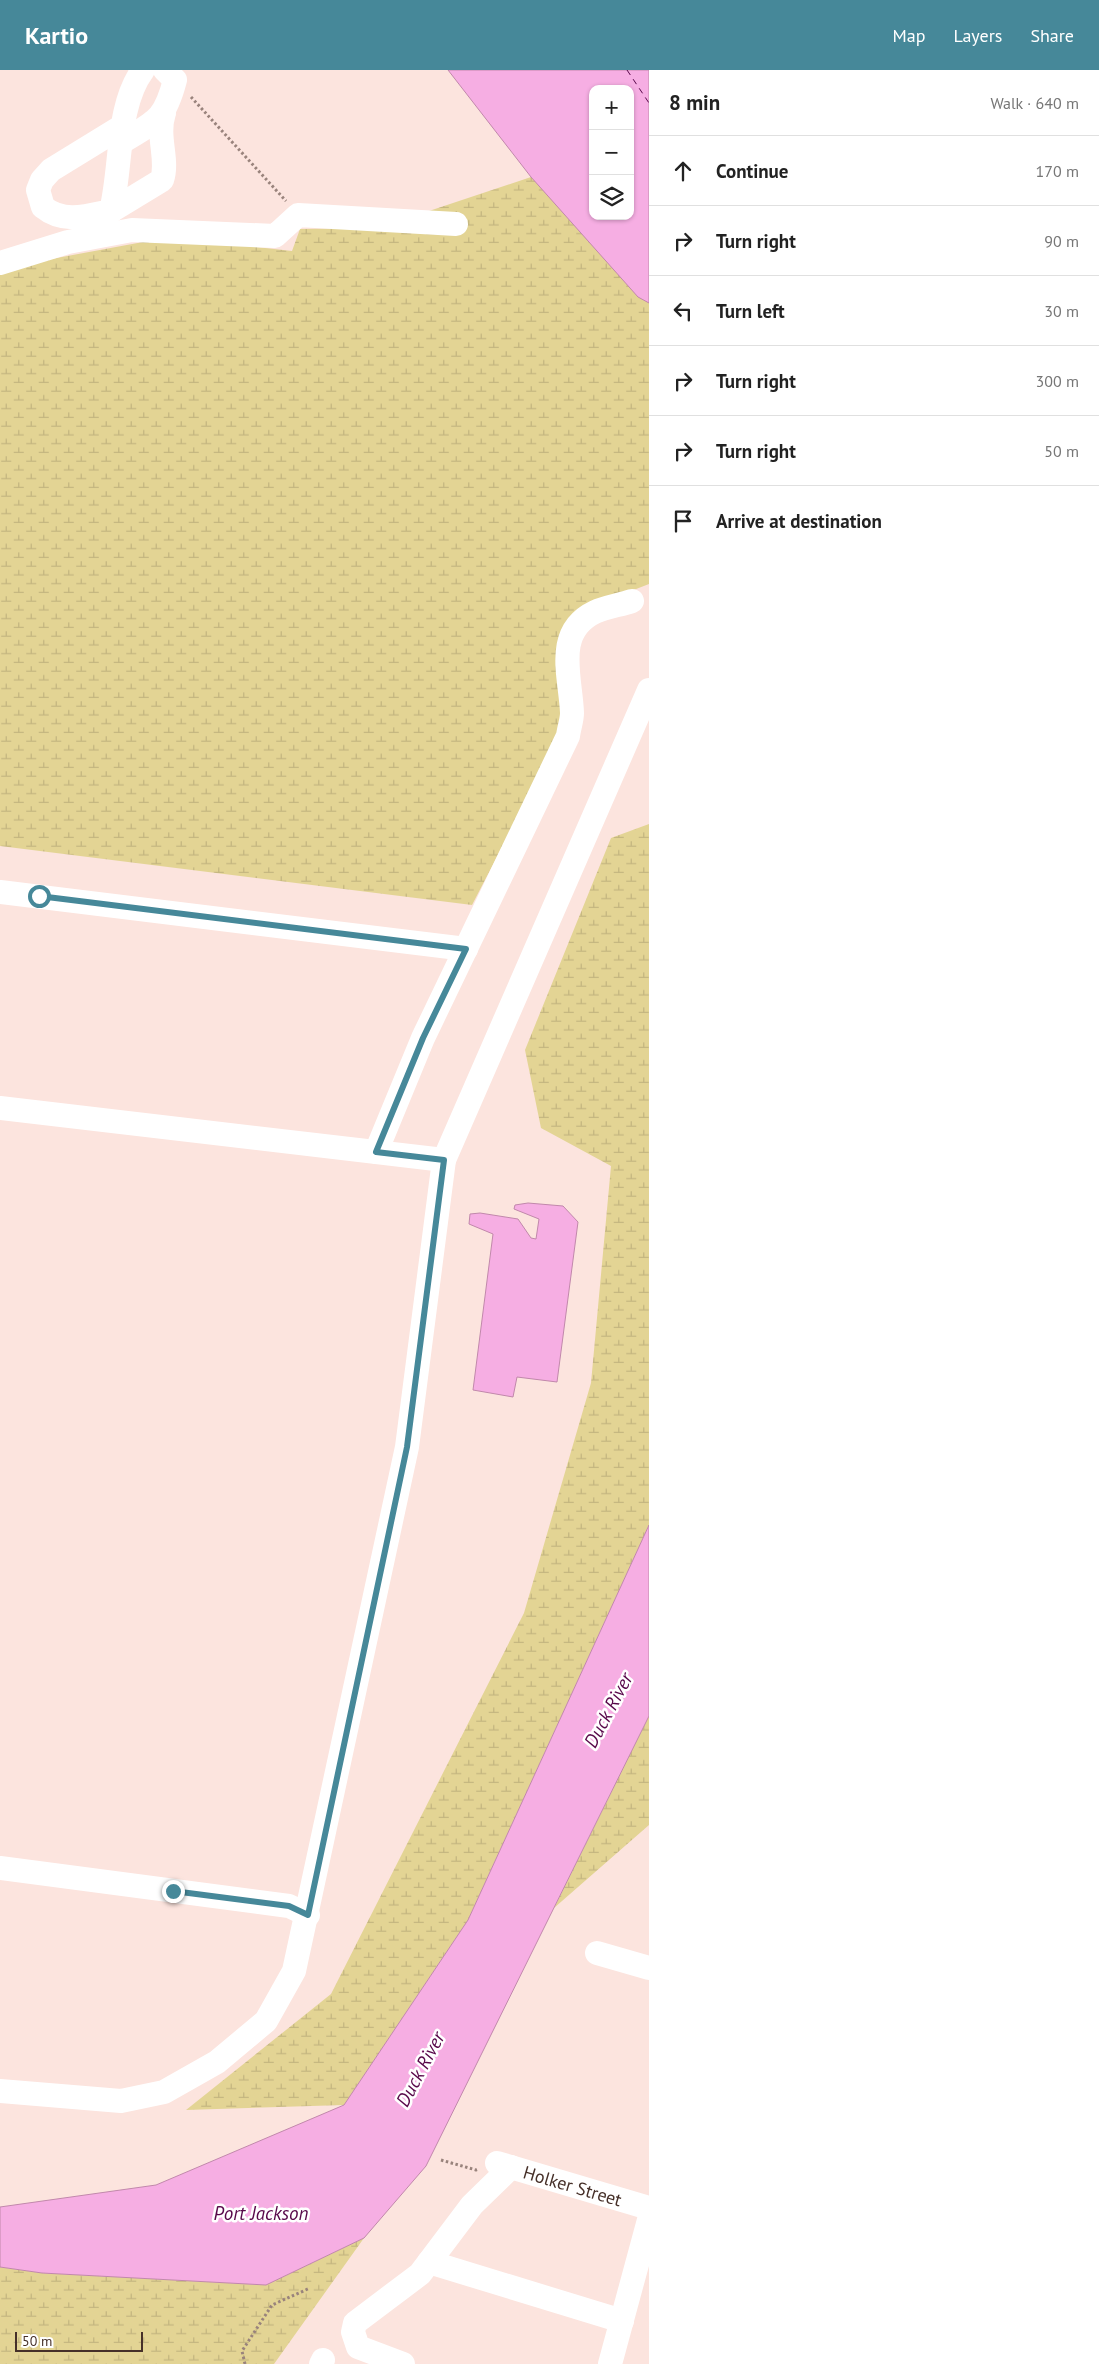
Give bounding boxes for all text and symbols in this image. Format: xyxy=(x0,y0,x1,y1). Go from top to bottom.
text: Kartio xyxy=(25,20,88,51)
text: Map xyxy=(893,24,925,47)
text: Layers xyxy=(953,24,1002,47)
text: Share xyxy=(1030,24,1074,47)
map controls xyxy=(589,85,634,220)
button: + xyxy=(589,85,634,130)
text: 8 min xyxy=(669,89,720,116)
text: Walk · 640 m xyxy=(990,93,1079,113)
button: − xyxy=(589,130,634,175)
icon: ahead xyxy=(669,157,697,185)
text: Continue xyxy=(716,159,788,183)
text: 170 m xyxy=(1036,161,1079,181)
button: layers xyxy=(589,175,634,220)
icon: right xyxy=(669,227,697,255)
text: Turn right xyxy=(716,229,796,253)
text: 90 m xyxy=(1044,231,1079,251)
icon: left xyxy=(669,297,697,325)
text: Turn left xyxy=(716,299,785,323)
text: 30 m xyxy=(1044,301,1079,321)
icon: right xyxy=(669,367,697,395)
text: Turn right xyxy=(716,369,796,393)
text: 300 m xyxy=(1036,371,1079,391)
icon: right xyxy=(669,437,697,465)
text: Turn right xyxy=(716,439,796,463)
text: 50 m xyxy=(1044,441,1079,461)
icon: arrive xyxy=(669,507,697,535)
text: Arrive at destination xyxy=(716,509,882,533)
route start xyxy=(28,885,51,908)
water label: Duck River xyxy=(578,1667,638,1751)
route end xyxy=(162,1880,185,1903)
water label: Duck River xyxy=(390,2026,450,2110)
street label: Holker Street xyxy=(521,2160,625,2211)
water label: Port Jackson xyxy=(214,2201,308,2225)
scale bar xyxy=(15,2329,142,2352)
text: 50 m xyxy=(22,2332,52,2350)

